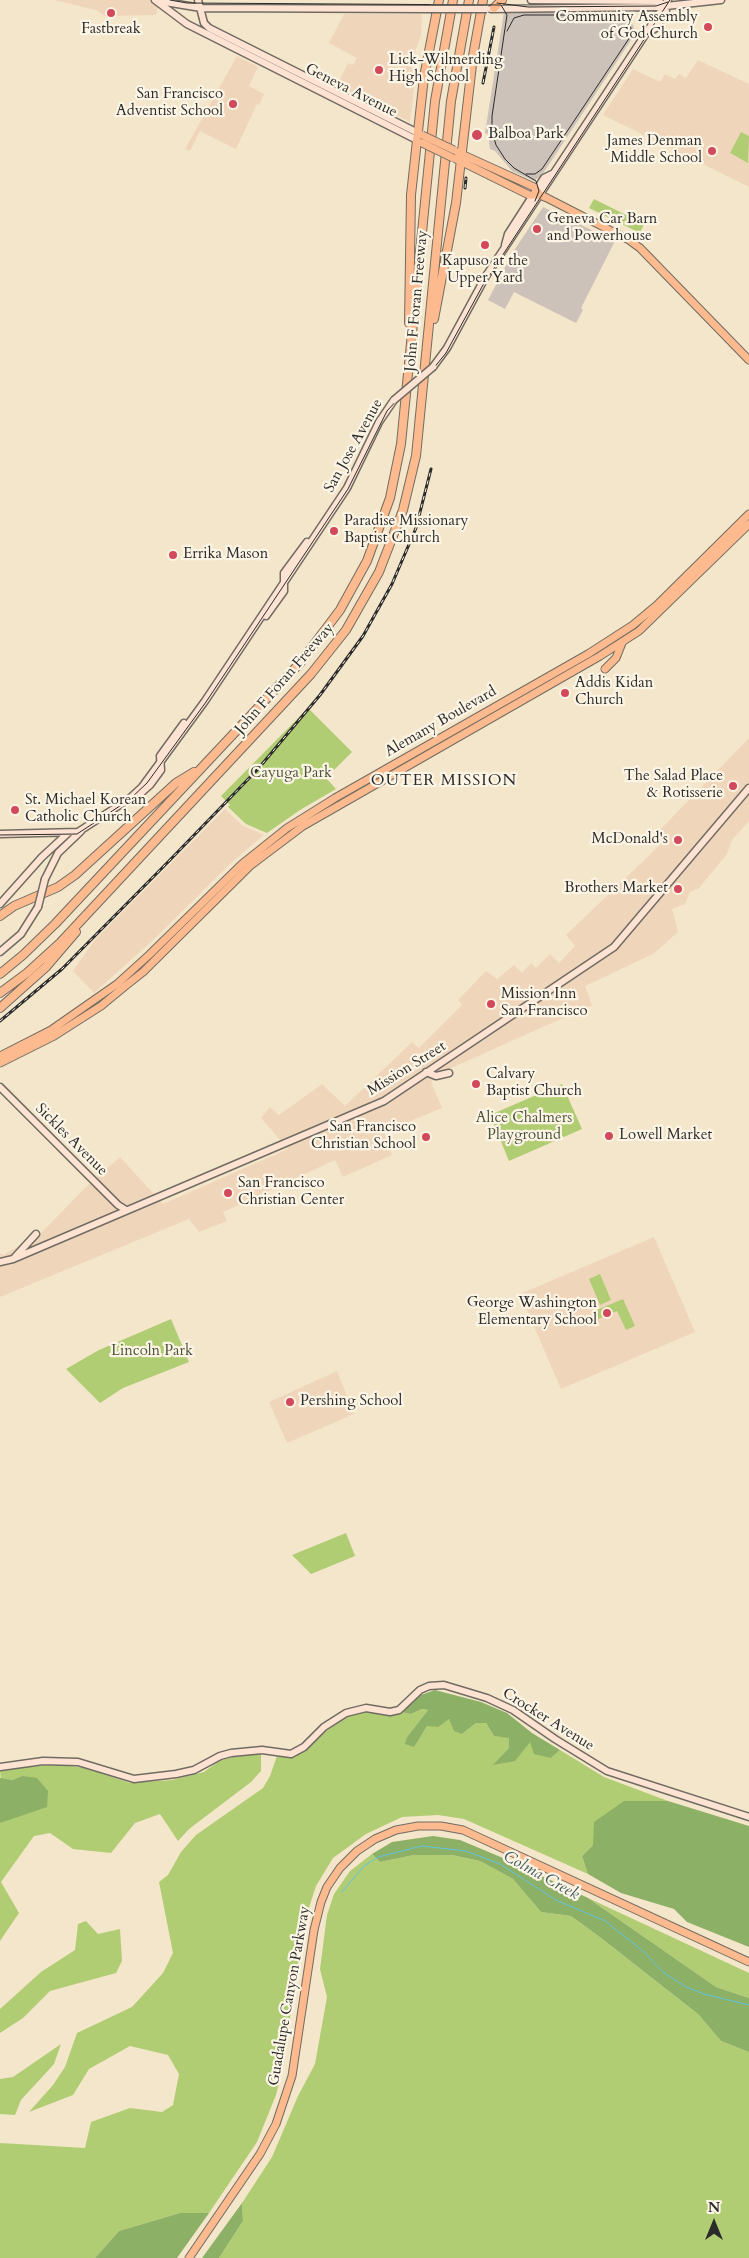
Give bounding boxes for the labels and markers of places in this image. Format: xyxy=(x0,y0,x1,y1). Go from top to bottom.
marker: Fastbreak xyxy=(105,7,117,19)
place label: Community Assembly of God Church xyxy=(555,9,698,44)
place label: Fastbreak xyxy=(81,21,141,39)
marker: Community Assembly of God Church xyxy=(702,21,714,33)
place label: Lick-Wilmerding High School xyxy=(389,52,503,87)
marker: Lick-Wilmerding High School xyxy=(373,64,385,76)
place label: San Francisco Adventist School xyxy=(116,86,223,121)
marker: San Francisco Adventist School xyxy=(227,98,239,110)
place label: Balboa Park xyxy=(488,126,564,144)
marker: Balboa Park xyxy=(470,128,484,142)
place label: James Denman Middle School xyxy=(607,133,702,168)
marker: James Denman Middle School xyxy=(706,145,718,157)
place label: Geneva Car Barn and Powerhouse xyxy=(547,211,657,246)
marker: Geneva Car Barn and Powerhouse xyxy=(531,223,543,235)
marker: Kapuso at the Upper Yard xyxy=(479,239,491,251)
place label: Kapuso at the Upper Yard xyxy=(442,253,528,288)
place label: Paradise Missionary Baptist Church xyxy=(344,513,468,548)
marker: Paradise Missionary Baptist Church xyxy=(328,525,340,537)
place label: Errika Mason xyxy=(183,546,268,564)
marker: Errika Mason xyxy=(167,549,179,561)
place label: Addis Kidan Church xyxy=(575,675,653,710)
marker: Addis Kidan Church xyxy=(559,687,571,699)
place label: The Salad Place & Rotisserie xyxy=(624,768,723,803)
marker: The Salad Place & Rotisserie xyxy=(727,780,739,792)
place label: St. Michael Korean Catholic Church xyxy=(25,792,146,827)
marker: St. Michael Korean Catholic Church xyxy=(9,804,21,816)
place label: McDonald's xyxy=(592,831,668,849)
marker: McDonald's xyxy=(672,834,684,846)
place label: Brothers Market xyxy=(564,880,668,898)
marker: Brothers Market xyxy=(672,883,684,895)
place label: Mission Inn San Francisco xyxy=(501,986,588,1021)
marker: Mission Inn San Francisco xyxy=(485,998,497,1010)
place label: Calvary Baptist Church xyxy=(486,1066,582,1101)
marker: Calvary Baptist Church xyxy=(470,1078,482,1090)
place label: San Francisco Christian School xyxy=(311,1119,416,1154)
place label: Lowell Market xyxy=(619,1127,712,1145)
marker: Lowell Market xyxy=(603,1130,615,1142)
marker: San Francisco Christian School xyxy=(420,1131,432,1143)
place label: San Francisco Christian Center xyxy=(238,1175,344,1210)
marker: San Francisco Christian Center xyxy=(222,1187,234,1199)
place label: George Washington Elementary School xyxy=(467,1295,597,1330)
marker: George Washington Elementary School xyxy=(601,1307,613,1319)
place label: Pershing School xyxy=(300,1393,402,1411)
marker: Pershing School xyxy=(284,1396,296,1408)

